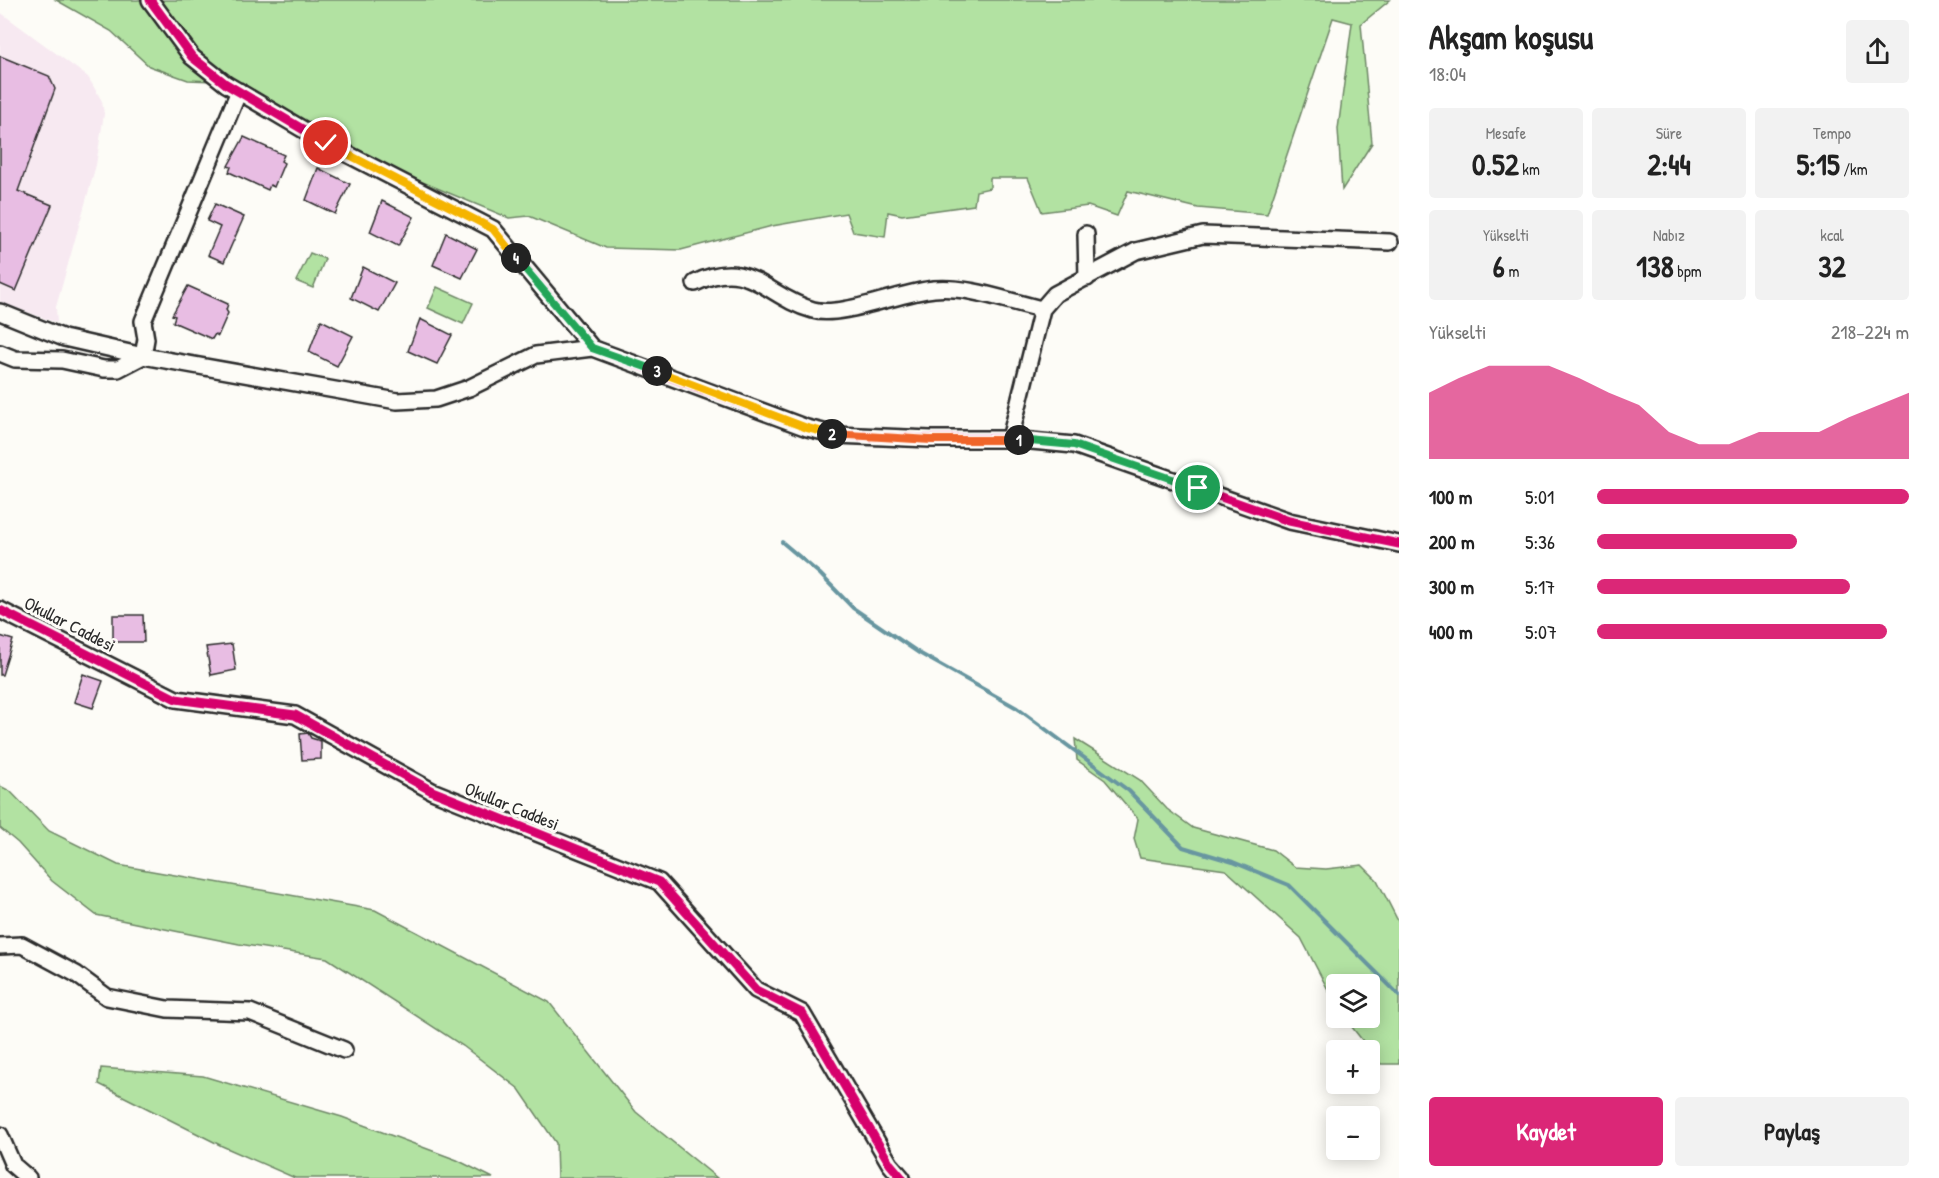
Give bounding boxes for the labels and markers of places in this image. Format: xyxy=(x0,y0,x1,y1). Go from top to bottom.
pin xyxy=(300,117,351,168)
pin: 4 xyxy=(501,243,531,273)
pin: 3 xyxy=(642,356,672,386)
pin: 2 xyxy=(817,419,847,449)
pin: 1 xyxy=(1004,425,1034,455)
pin xyxy=(1172,462,1223,513)

